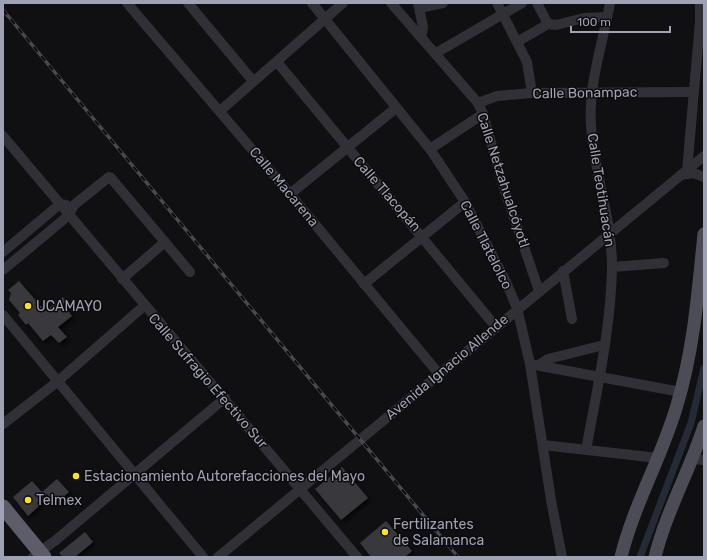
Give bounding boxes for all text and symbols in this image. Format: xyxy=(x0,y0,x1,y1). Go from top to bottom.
scale bar xyxy=(571,8,670,34)
text: 100 m xyxy=(577,15,611,29)
street label: Calle Bonampac xyxy=(532,84,638,102)
street label: Calle Netzahualcóyotl xyxy=(473,110,533,250)
street label: Calle Teotihuacán xyxy=(584,132,618,248)
street label: Calle Macarena xyxy=(246,144,322,230)
street label: Calle Tlacopán xyxy=(350,153,424,235)
street label: Calle Tlatelolco xyxy=(456,198,516,292)
place label: UCAMAYO xyxy=(36,298,102,315)
marker: UCAMAYO xyxy=(23,301,33,311)
street label: Calle Sufragio Efectivo Sur xyxy=(145,310,272,452)
street label: Avenida Ignacio Allende xyxy=(382,311,512,423)
place label: Estacionamiento Autorefacciones del Mayo xyxy=(84,468,365,485)
marker: Estacionamiento Autorefacciones del Mayo xyxy=(71,471,81,481)
place label: Telmex xyxy=(36,492,82,509)
marker: Telmex xyxy=(23,495,33,505)
place label: Fertilizantes de Salamanca xyxy=(393,516,484,549)
marker: Fertilizantes de Salamanca xyxy=(380,527,390,537)

